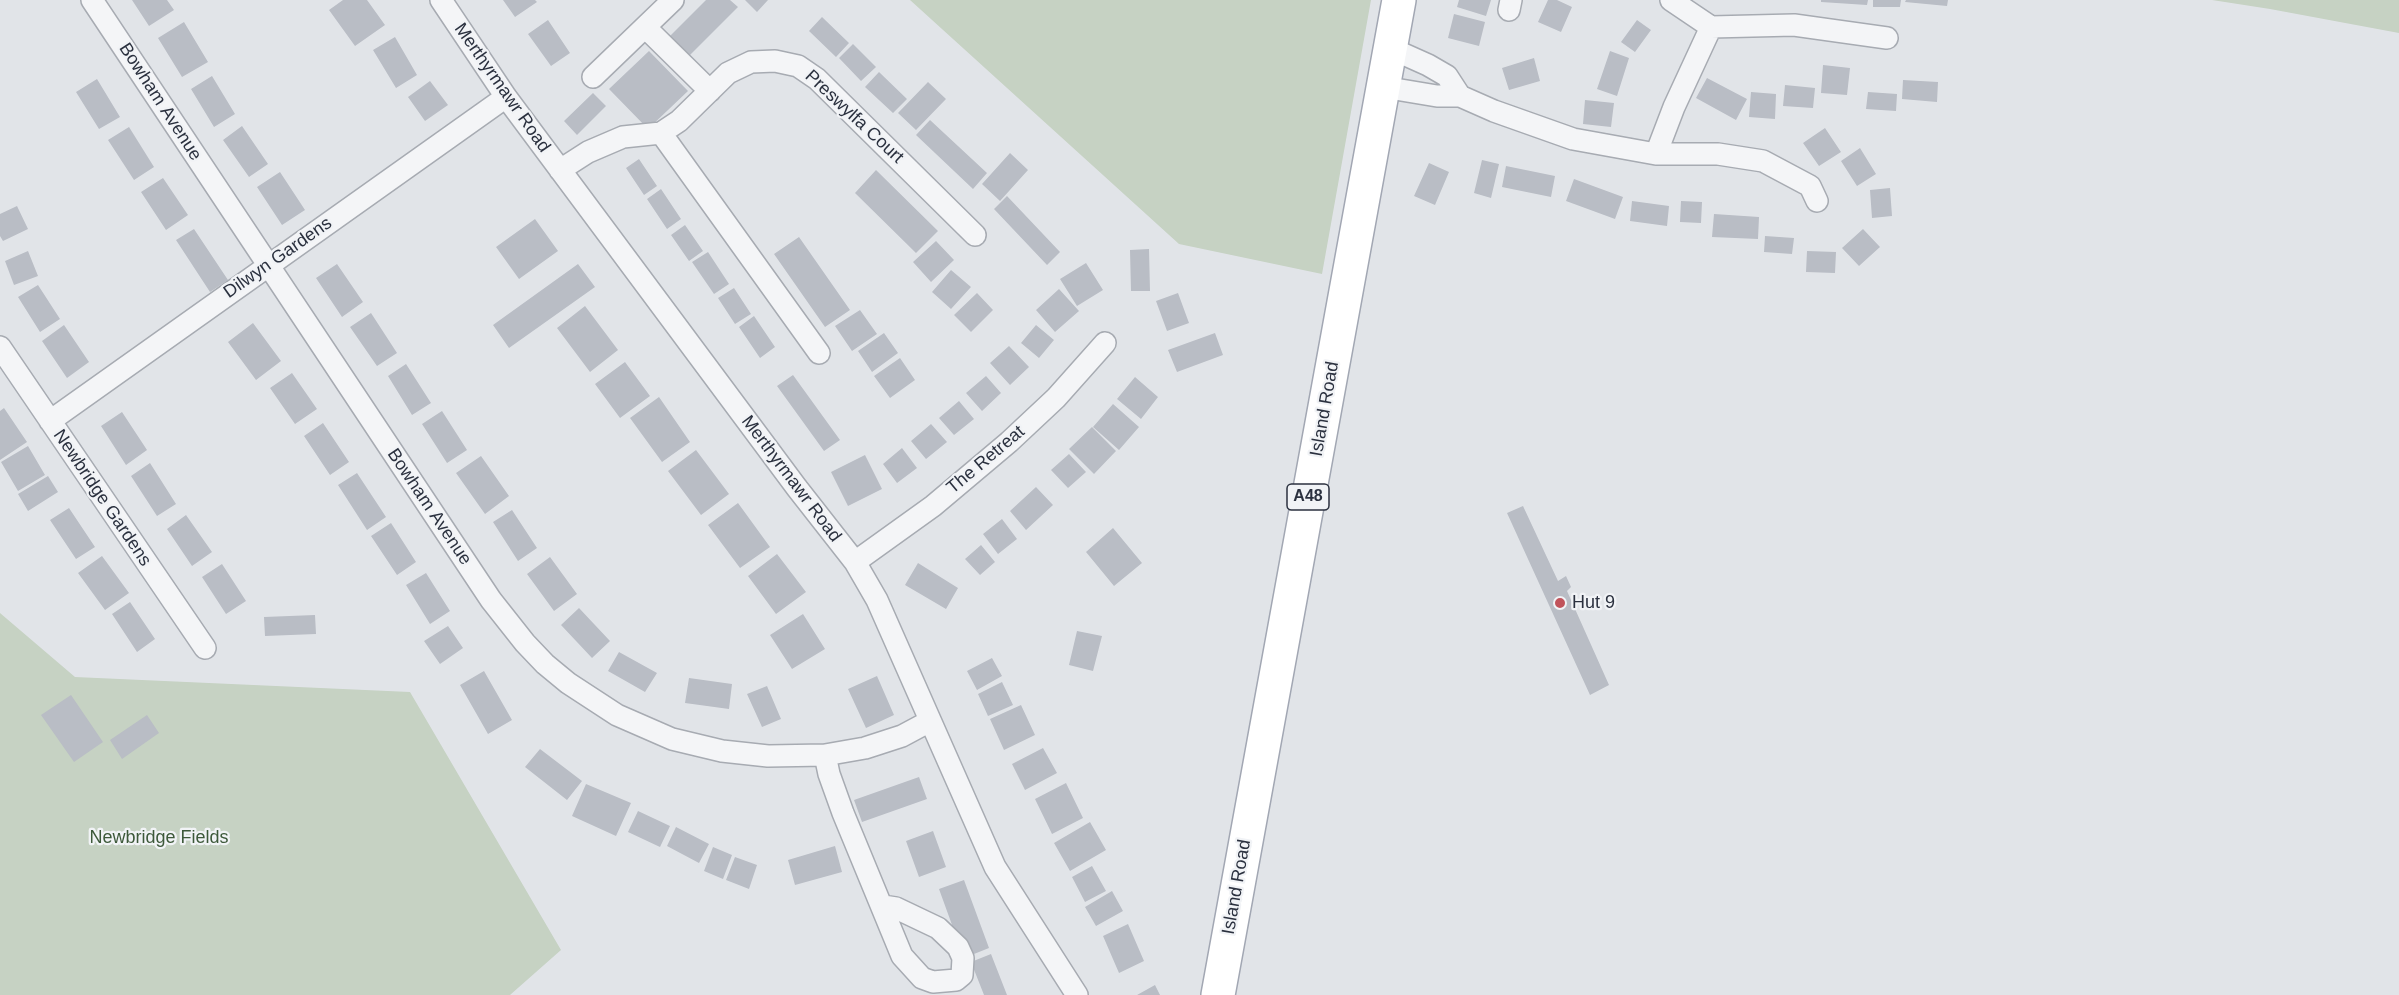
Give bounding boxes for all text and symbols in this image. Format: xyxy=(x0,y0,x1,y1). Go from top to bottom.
street label: Merthyrmawr Road xyxy=(449,19,555,157)
street label: Bowham Avenue xyxy=(114,39,206,165)
street label: Preswylfa Court xyxy=(800,66,908,168)
street label: Dilwyn Gardens xyxy=(220,213,336,303)
street label: Island Road xyxy=(1306,360,1344,458)
street label: Merthyrmawr Road xyxy=(736,411,846,547)
street label: The Retreat xyxy=(943,421,1029,499)
street label: Newbridge Gardens xyxy=(48,426,156,570)
street label: Bowham Avenue xyxy=(382,445,476,569)
road number: A48 xyxy=(1287,484,1329,510)
place label: Hut 9 xyxy=(1572,592,1615,614)
marker: Hut 9 xyxy=(1553,596,1567,610)
park label: Newbridge Fields xyxy=(89,827,229,849)
street label: Island Road xyxy=(1218,838,1256,936)

